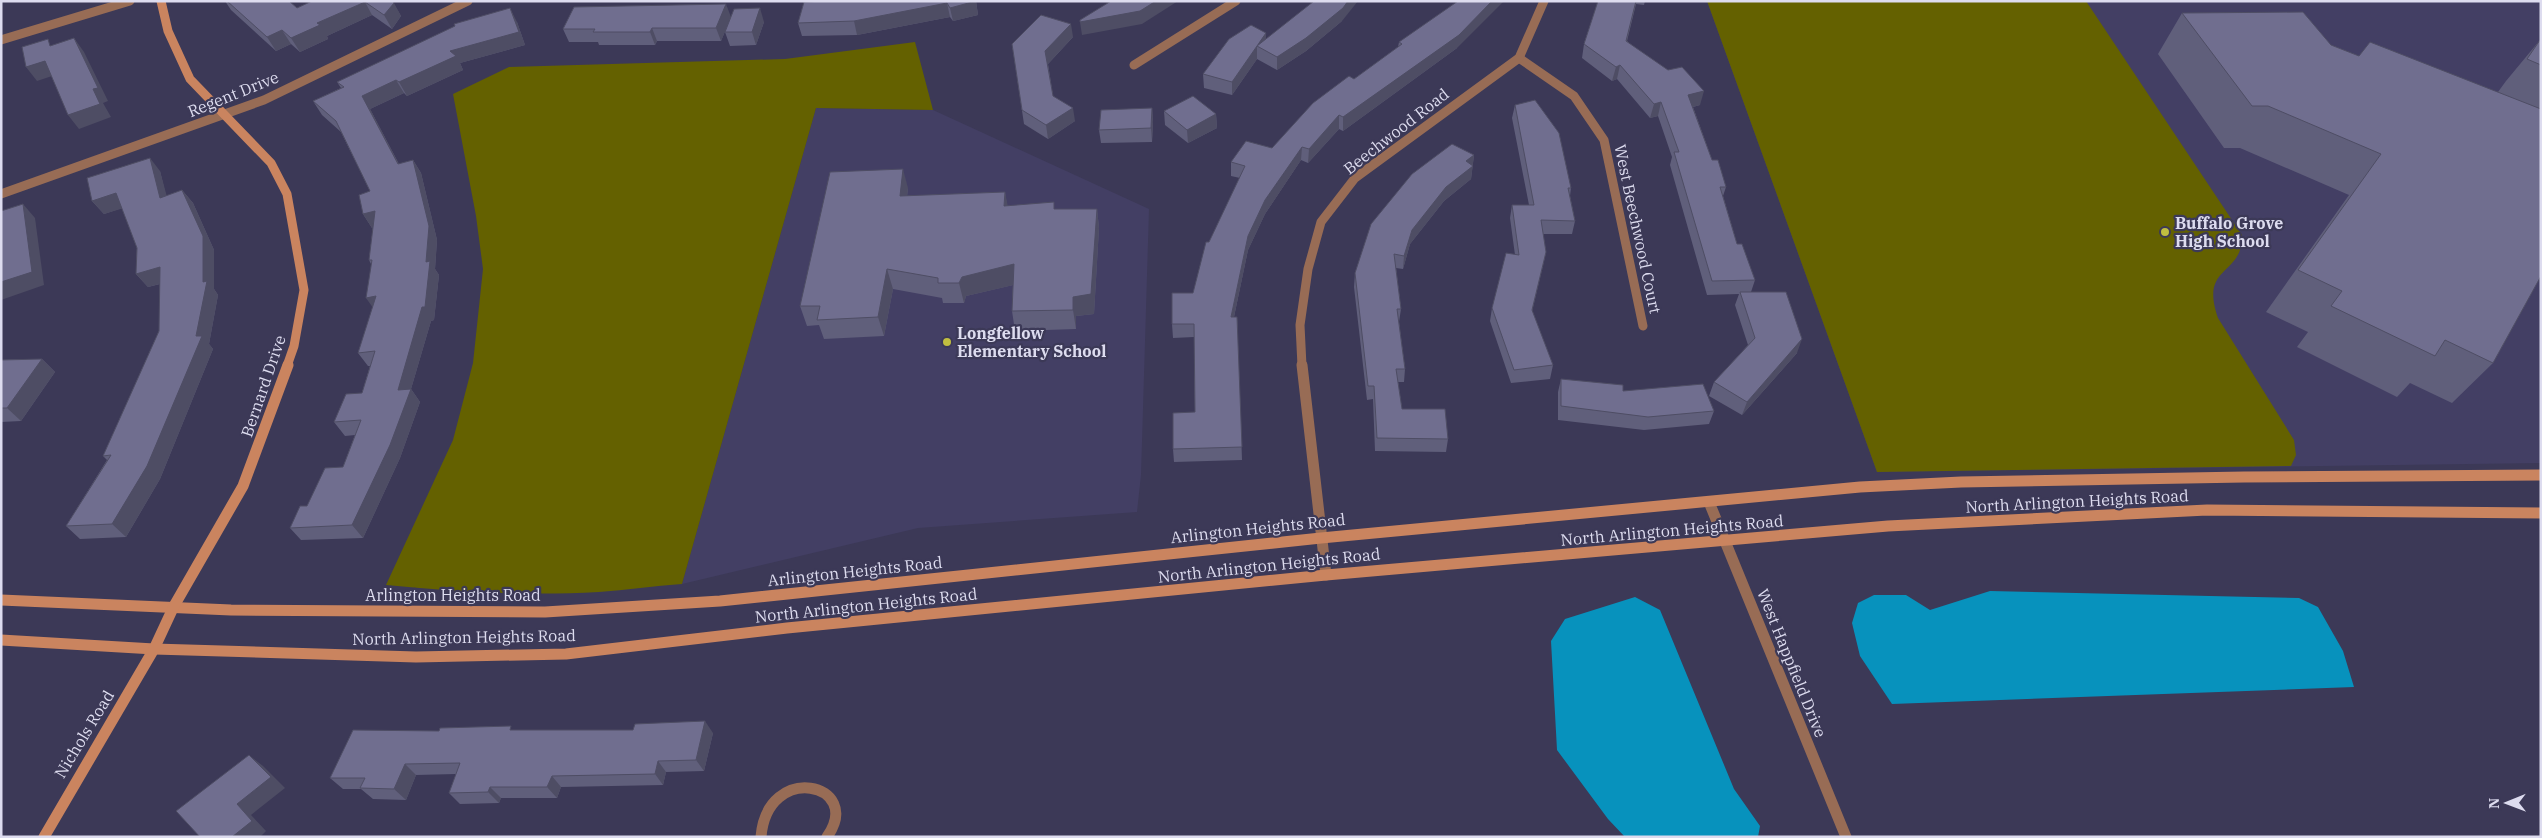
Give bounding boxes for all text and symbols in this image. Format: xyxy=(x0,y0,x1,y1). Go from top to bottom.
street label: Regent Drive xyxy=(185,67,281,121)
street label: Beechwood Road xyxy=(1339,83,1453,178)
street label: West Beechwood Court xyxy=(1610,143,1666,316)
place label: Buffalo Grove High School xyxy=(2175,213,2283,251)
marker: Buffalo Grove High School xyxy=(2159,226,2171,238)
place label: Longfellow Elementary School xyxy=(957,323,1106,361)
street label: Bernard Drive xyxy=(236,333,290,439)
marker: Longfellow Elementary School xyxy=(941,336,953,348)
street label: North Arlington Heights Road xyxy=(1965,485,2189,517)
street label: Arlington Heights Road xyxy=(1170,509,1347,547)
street label: North Arlington Heights Road xyxy=(1560,510,1785,550)
street label: North Arlington Heights Road xyxy=(1157,543,1382,587)
street label: Arlington Heights Road xyxy=(767,552,944,590)
street label: North Arlington Heights Road xyxy=(754,583,979,627)
street label: Arlington Heights Road xyxy=(365,585,541,605)
street label: West Happfield Drive xyxy=(1753,586,1831,740)
street label: North Arlington Heights Road xyxy=(352,625,576,649)
street label: Nichols Road xyxy=(50,686,118,782)
north arrow xyxy=(2482,778,2532,828)
text: N xyxy=(2485,798,2503,809)

